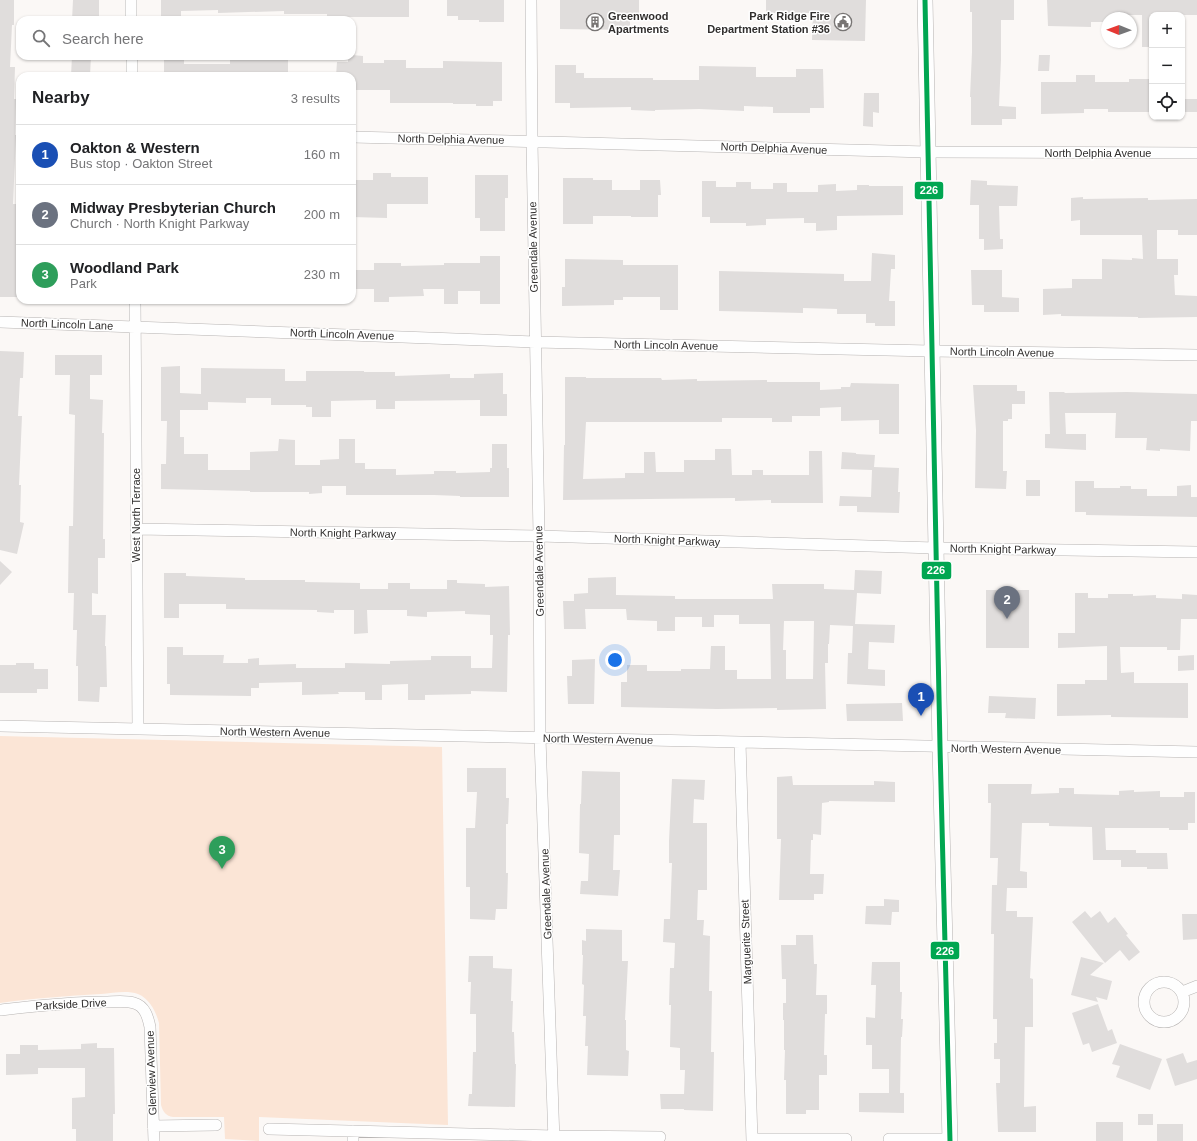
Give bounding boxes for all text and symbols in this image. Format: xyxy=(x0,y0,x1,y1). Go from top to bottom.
place label: Greenwood Apartments xyxy=(608,10,669,35)
place label: Park Ridge Fire Department Station #36 xyxy=(707,10,830,35)
building icon: Greenwood Apartments xyxy=(585,12,605,32)
public building icon: Park Ridge Fire Department Station #36 xyxy=(833,12,853,32)
north arrow xyxy=(1101,12,1137,48)
map controls xyxy=(1149,12,1185,120)
button: + xyxy=(1149,12,1185,48)
search box xyxy=(16,16,356,60)
icon: search xyxy=(30,27,52,49)
text: Search here xyxy=(62,30,144,47)
button: − xyxy=(1149,48,1185,84)
button: locate xyxy=(1149,84,1185,120)
text: Nearby xyxy=(32,88,90,107)
text: 3 results xyxy=(291,91,340,106)
street label: North Delphia Avenue xyxy=(397,132,505,146)
text: Oakton & Western xyxy=(70,139,200,156)
street label: North Delphia Avenue xyxy=(720,140,828,156)
text: 1 xyxy=(41,147,49,162)
text: 160 m xyxy=(304,147,340,162)
street label: North Delphia Avenue xyxy=(1045,147,1151,159)
text: Bus stop · Oakton Street xyxy=(70,156,212,171)
line badge: 226 xyxy=(914,181,944,200)
text: 226 xyxy=(920,184,938,196)
text: Midway Presbyterian Church xyxy=(70,199,276,216)
street label: Greendale Avenue xyxy=(526,201,540,293)
text: 2 xyxy=(41,207,49,222)
text: 200 m xyxy=(304,207,340,222)
text: Church · North Knight Parkway xyxy=(70,216,249,231)
text: Woodland Park xyxy=(70,259,179,276)
text: 3 xyxy=(41,267,49,282)
text: 230 m xyxy=(304,267,340,282)
text: Park xyxy=(70,276,97,291)
street label: North Lincoln Lane xyxy=(21,316,113,332)
street label: North Lincoln Avenue xyxy=(290,326,394,342)
street label: North Lincoln Avenue xyxy=(614,338,718,352)
street label: North Lincoln Avenue xyxy=(950,345,1054,359)
street label: West North Terrace xyxy=(130,468,142,562)
street label: Greendale Avenue xyxy=(532,525,546,617)
street label: North Knight Parkway xyxy=(290,526,397,540)
street label: North Knight Parkway xyxy=(614,532,721,548)
street label: North Knight Parkway xyxy=(950,542,1057,556)
line badge: 226 xyxy=(921,561,952,580)
text: 226 xyxy=(927,564,945,576)
pin: 2 xyxy=(994,586,1020,619)
your location xyxy=(605,650,625,670)
pin: 1 xyxy=(908,683,934,716)
street label: North Western Avenue xyxy=(220,725,330,739)
street label: North Western Avenue xyxy=(543,732,653,746)
street label: North Western Avenue xyxy=(951,742,1061,756)
pin: 3 xyxy=(209,836,235,869)
street label: Greendale Avenue xyxy=(538,848,554,940)
street label: Marguerite Street xyxy=(739,899,753,985)
line badge: 226 xyxy=(930,941,960,960)
text: 226 xyxy=(936,945,954,957)
street label: Parkside Drive xyxy=(35,996,107,1012)
street label: Glenview Avenue xyxy=(144,1030,158,1116)

